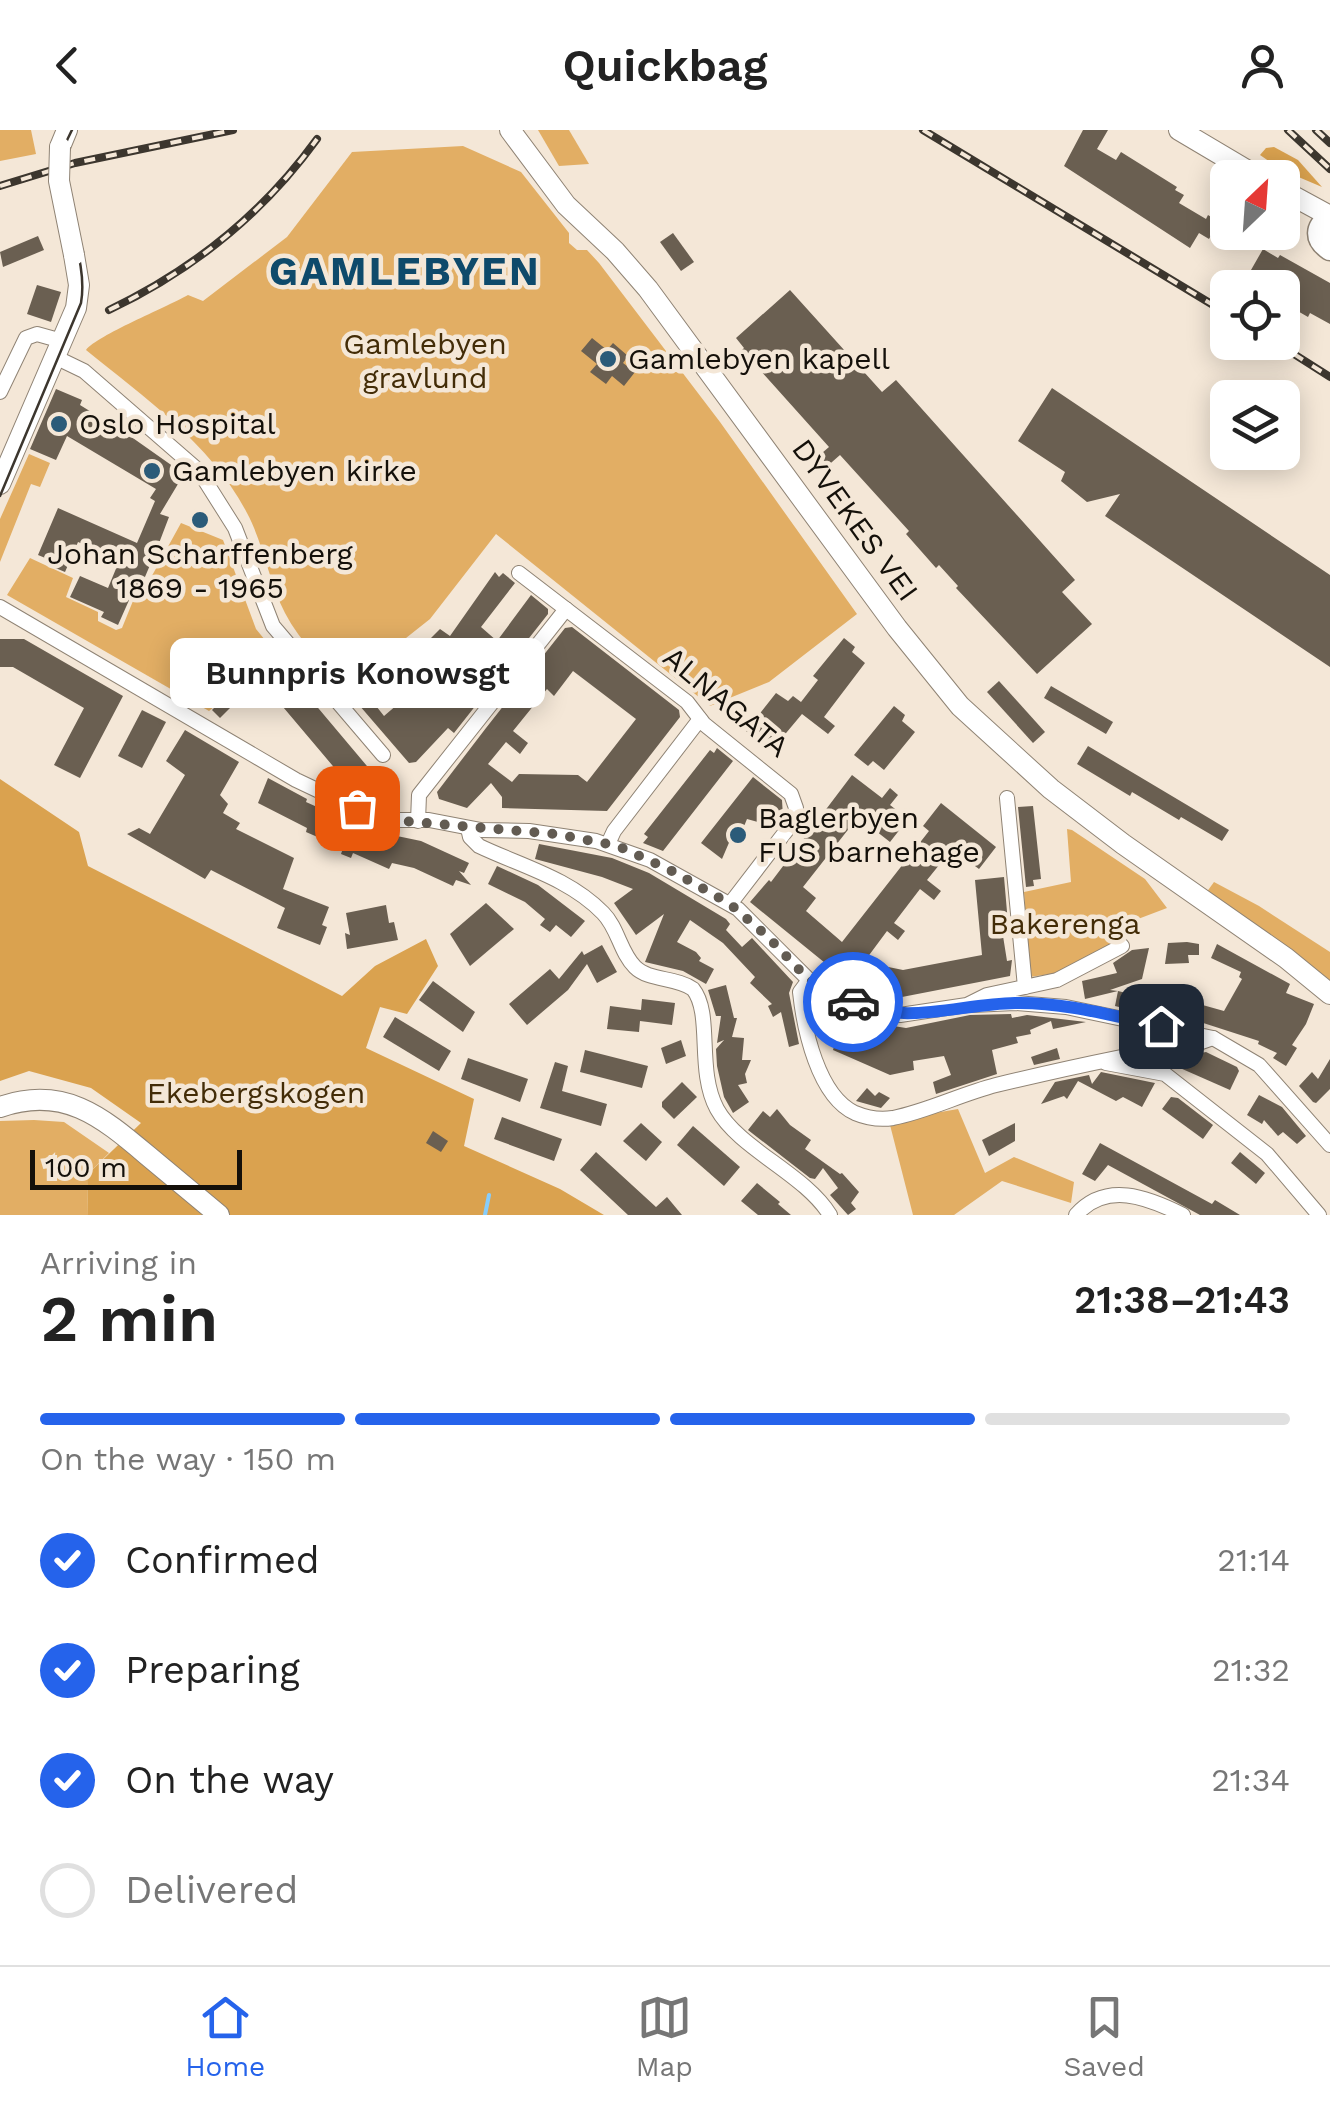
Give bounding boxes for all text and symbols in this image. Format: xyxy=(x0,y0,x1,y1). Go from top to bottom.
icon: back xyxy=(40,38,95,93)
icon: person xyxy=(1235,38,1290,93)
text: Quickbag xyxy=(562,39,768,92)
north arrow xyxy=(1210,160,1300,250)
map controls xyxy=(1210,160,1300,470)
district label: GAMLEBYEN xyxy=(269,248,541,295)
button: locate xyxy=(1210,270,1300,360)
park label: Gamlebyen gravlund xyxy=(343,326,507,395)
place label: Gamlebyen kapell xyxy=(628,341,890,376)
marker: Gamlebyen kapell xyxy=(597,348,619,370)
button: layers xyxy=(1210,380,1300,470)
place label: Oslo Hospital xyxy=(79,406,276,441)
marker: Oslo Hospital xyxy=(48,413,70,435)
street label: DYVEKES VEI xyxy=(785,432,926,607)
place label: Gamlebyen kirke xyxy=(172,453,417,488)
marker: Gamlebyen kirke xyxy=(141,460,163,482)
marker: Johan Scharffenberg 1869 - 1965 xyxy=(189,509,211,531)
place label: Johan Scharffenberg 1869 - 1965 xyxy=(47,536,353,605)
callout: Bunnpris Konowsgt xyxy=(170,638,544,708)
street label: ALNAGATA xyxy=(656,639,796,764)
text: Bunnpris Konowsgt xyxy=(205,654,510,692)
pin xyxy=(315,766,400,851)
icon: bag xyxy=(330,781,385,836)
place label: Baglerbyen FUS barnehage xyxy=(758,800,980,869)
marker: Baglerbyen FUS barnehage xyxy=(727,824,749,846)
park label: Bakerenga xyxy=(990,906,1140,941)
courier xyxy=(803,952,903,1052)
icon: car xyxy=(826,975,881,1030)
pin xyxy=(1119,984,1204,1069)
icon: home xyxy=(1134,999,1189,1054)
park label: Ekebergskogen xyxy=(147,1075,365,1110)
scale bar xyxy=(30,1145,242,1190)
text: 100 m xyxy=(45,1151,127,1184)
text: Arriving in xyxy=(40,1244,197,1282)
text: 21:38–21:43 xyxy=(1074,1278,1290,1322)
text: 2 min xyxy=(40,1281,218,1357)
text: On the way · 150 m xyxy=(40,1440,336,1478)
icon: check xyxy=(40,1533,95,1588)
text: Confirmed xyxy=(125,1538,320,1582)
text: 21:14 xyxy=(1217,1541,1290,1579)
icon: check xyxy=(40,1643,95,1698)
text: Preparing xyxy=(125,1648,300,1692)
text: 21:32 xyxy=(1212,1651,1290,1689)
icon: check xyxy=(40,1753,95,1808)
text: On the way xyxy=(125,1758,334,1802)
text: 21:34 xyxy=(1211,1761,1290,1799)
text: Delivered xyxy=(125,1868,298,1912)
tab: Home xyxy=(185,1990,265,2083)
tab: Map xyxy=(636,1990,693,2083)
tab: Saved xyxy=(1063,1990,1145,2083)

